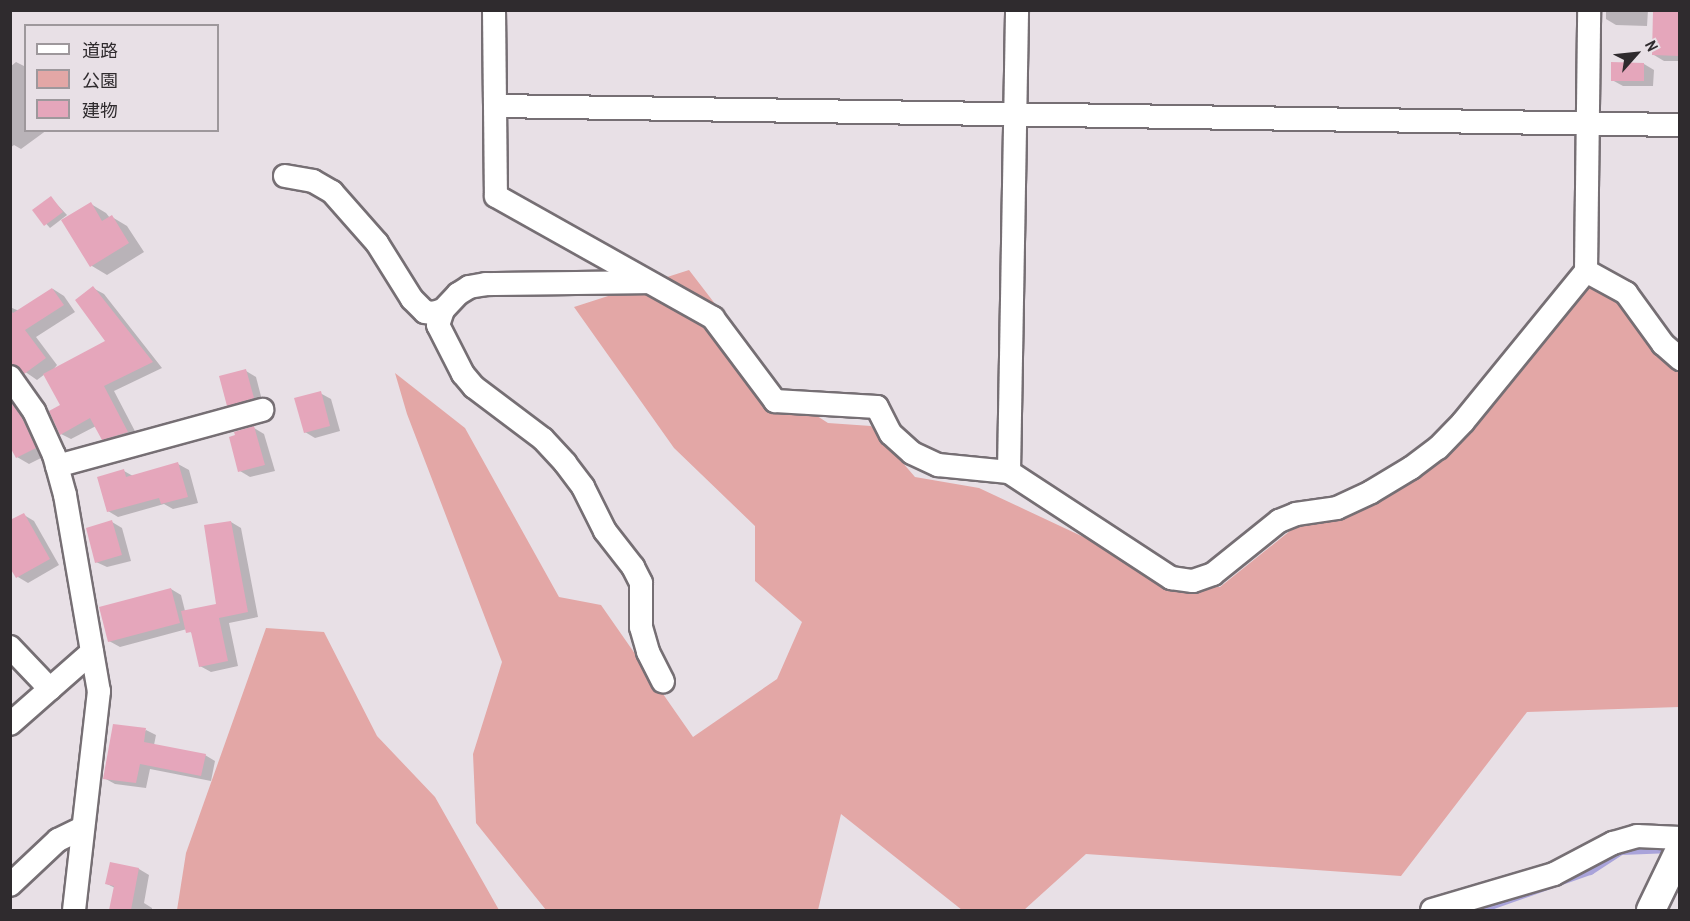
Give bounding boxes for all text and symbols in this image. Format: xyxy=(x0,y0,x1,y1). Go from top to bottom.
legend xyxy=(24,24,219,132)
north arrow xyxy=(1606,24,1666,84)
text: N xyxy=(1640,37,1664,55)
text: 道路 xyxy=(82,38,118,63)
text: 公園 xyxy=(82,68,118,93)
text: 建物 xyxy=(82,98,118,123)

